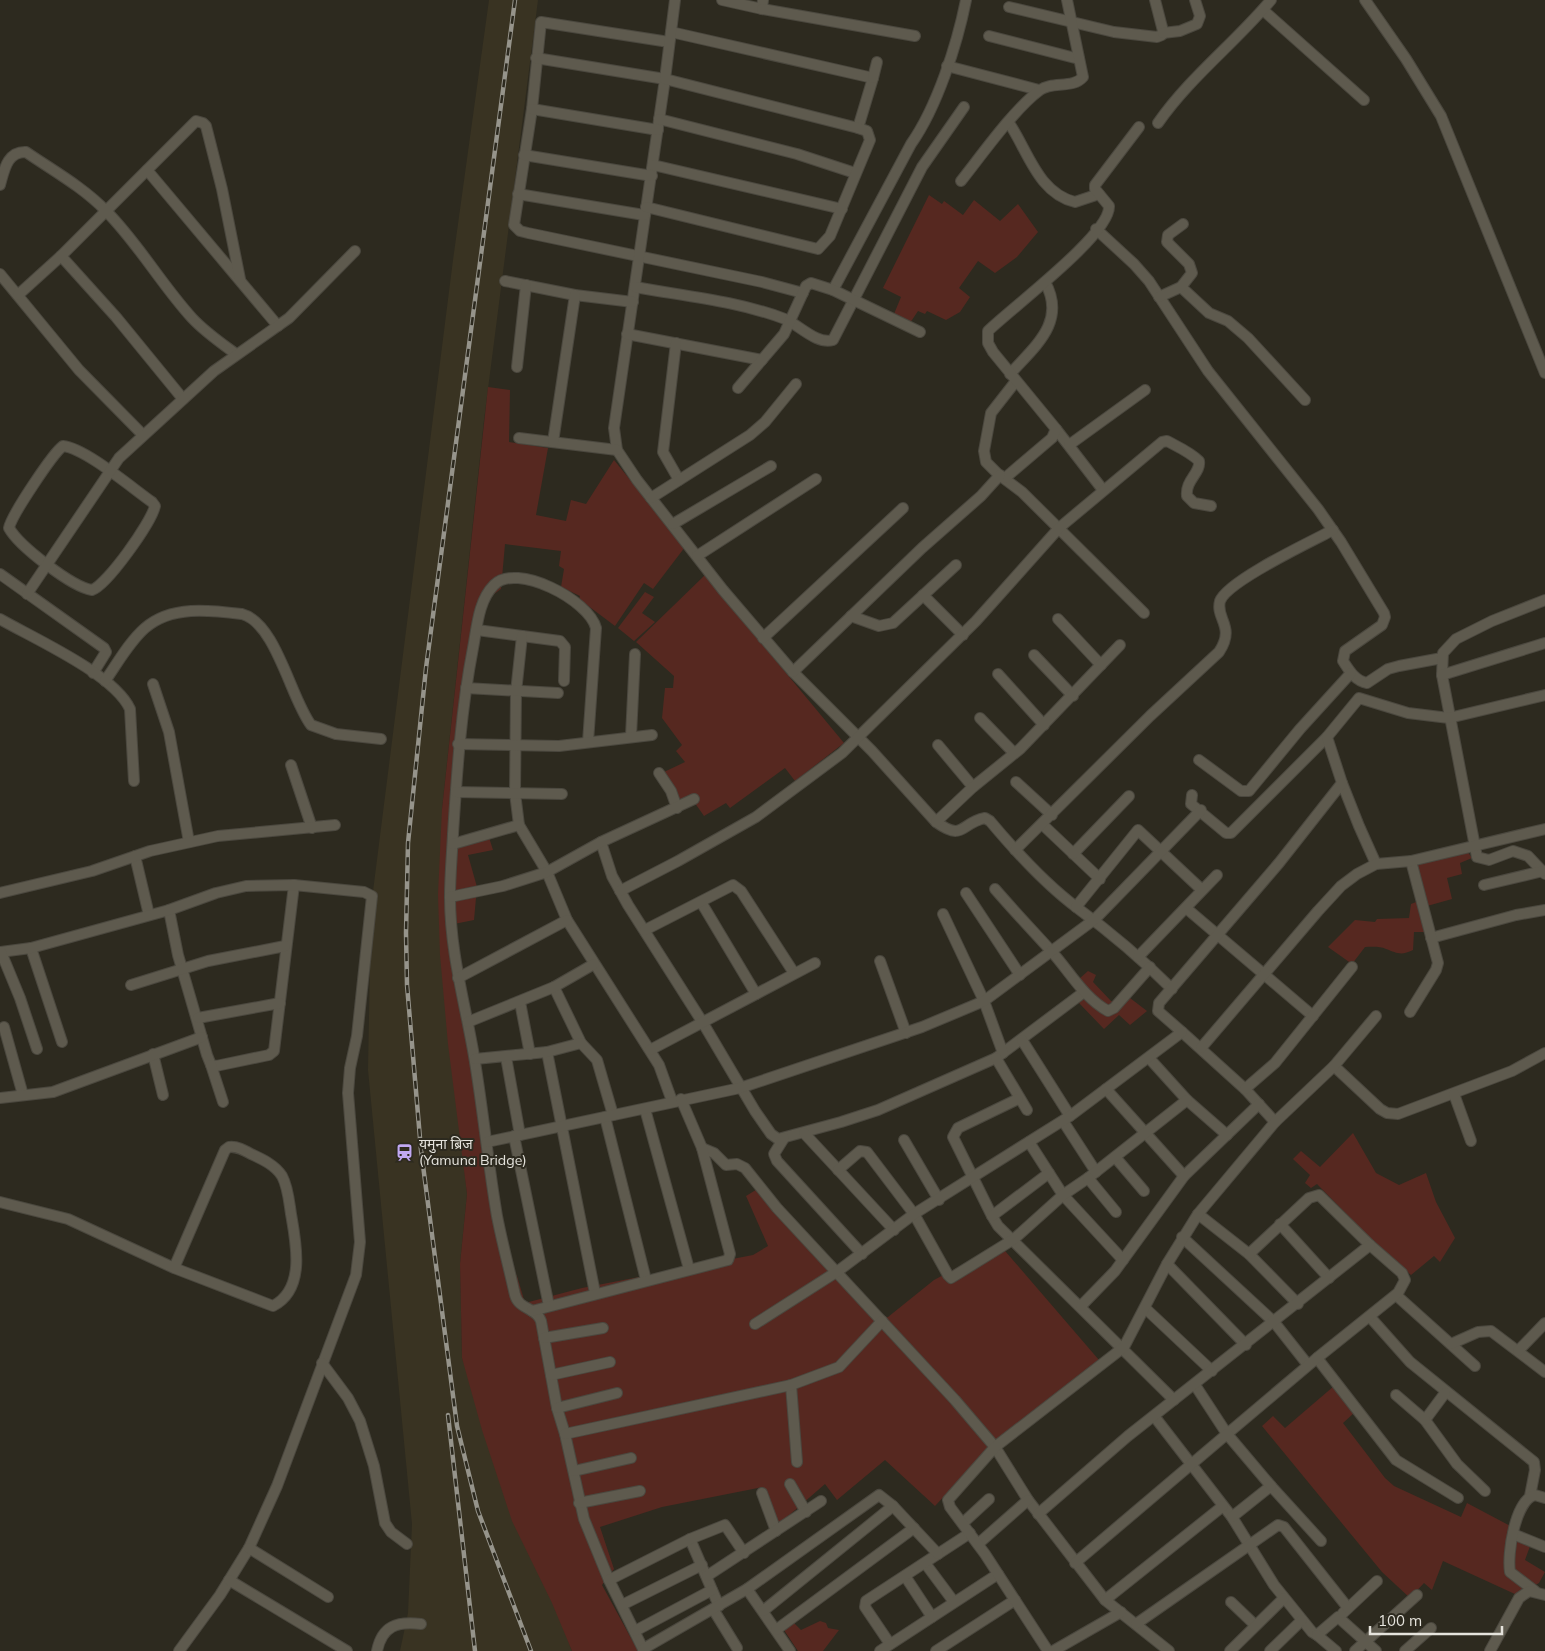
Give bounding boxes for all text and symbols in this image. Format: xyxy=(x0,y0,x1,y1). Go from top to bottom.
place label: यमुना ब्रिज (Yamuna Bridge) xyxy=(419,1135,527,1169)
station icon: यमुना ब्रिज (Yamuna Bridge) xyxy=(395,1142,415,1162)
scale bar xyxy=(1370,1604,1502,1636)
text: 100 m xyxy=(1378,1611,1422,1630)

